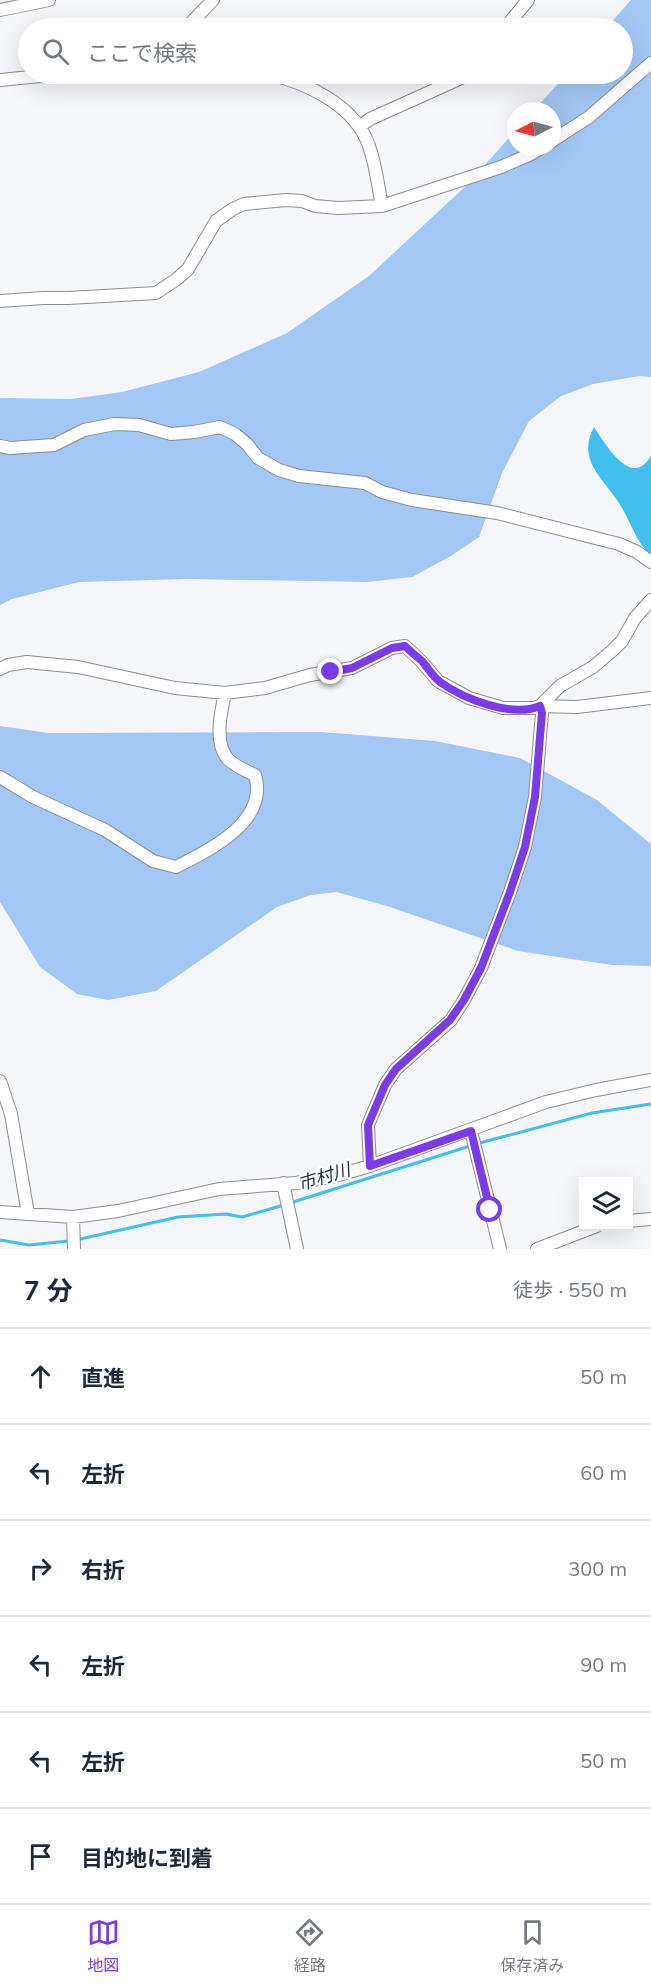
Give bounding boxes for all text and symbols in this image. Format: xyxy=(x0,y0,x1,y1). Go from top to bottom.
search box xyxy=(18,18,633,84)
icon: search xyxy=(39,35,72,68)
text: ここで検索 xyxy=(87,39,197,67)
north arrow xyxy=(507,102,561,156)
route end xyxy=(317,658,343,684)
water label: 市村川 xyxy=(295,1157,355,1195)
map controls xyxy=(579,1177,633,1231)
button: layers xyxy=(579,1177,633,1231)
route start xyxy=(476,1196,502,1222)
text: 7 分 xyxy=(24,1274,73,1307)
text: 徒歩 · 550 m xyxy=(513,1277,627,1302)
icon: ahead xyxy=(24,1360,57,1393)
text: 直進 xyxy=(81,1364,125,1392)
text: 50 m xyxy=(580,1364,627,1389)
icon: left xyxy=(24,1456,57,1489)
text: 左折 xyxy=(81,1460,125,1488)
text: 60 m xyxy=(580,1460,627,1485)
icon: right xyxy=(24,1552,57,1585)
text: 右折 xyxy=(81,1556,125,1584)
text: 300 m xyxy=(568,1556,627,1581)
icon: left xyxy=(24,1648,57,1681)
text: 左折 xyxy=(81,1652,125,1680)
text: 90 m xyxy=(580,1652,627,1677)
icon: left xyxy=(24,1744,57,1777)
text: 左折 xyxy=(81,1748,125,1776)
text: 50 m xyxy=(580,1748,627,1773)
icon: arrive xyxy=(24,1840,57,1873)
text: 目的地に到着 xyxy=(81,1844,213,1872)
tab: 地図 xyxy=(87,1916,120,1976)
tab: 経路 xyxy=(293,1916,326,1976)
tab: 保存済み xyxy=(500,1916,564,1976)

